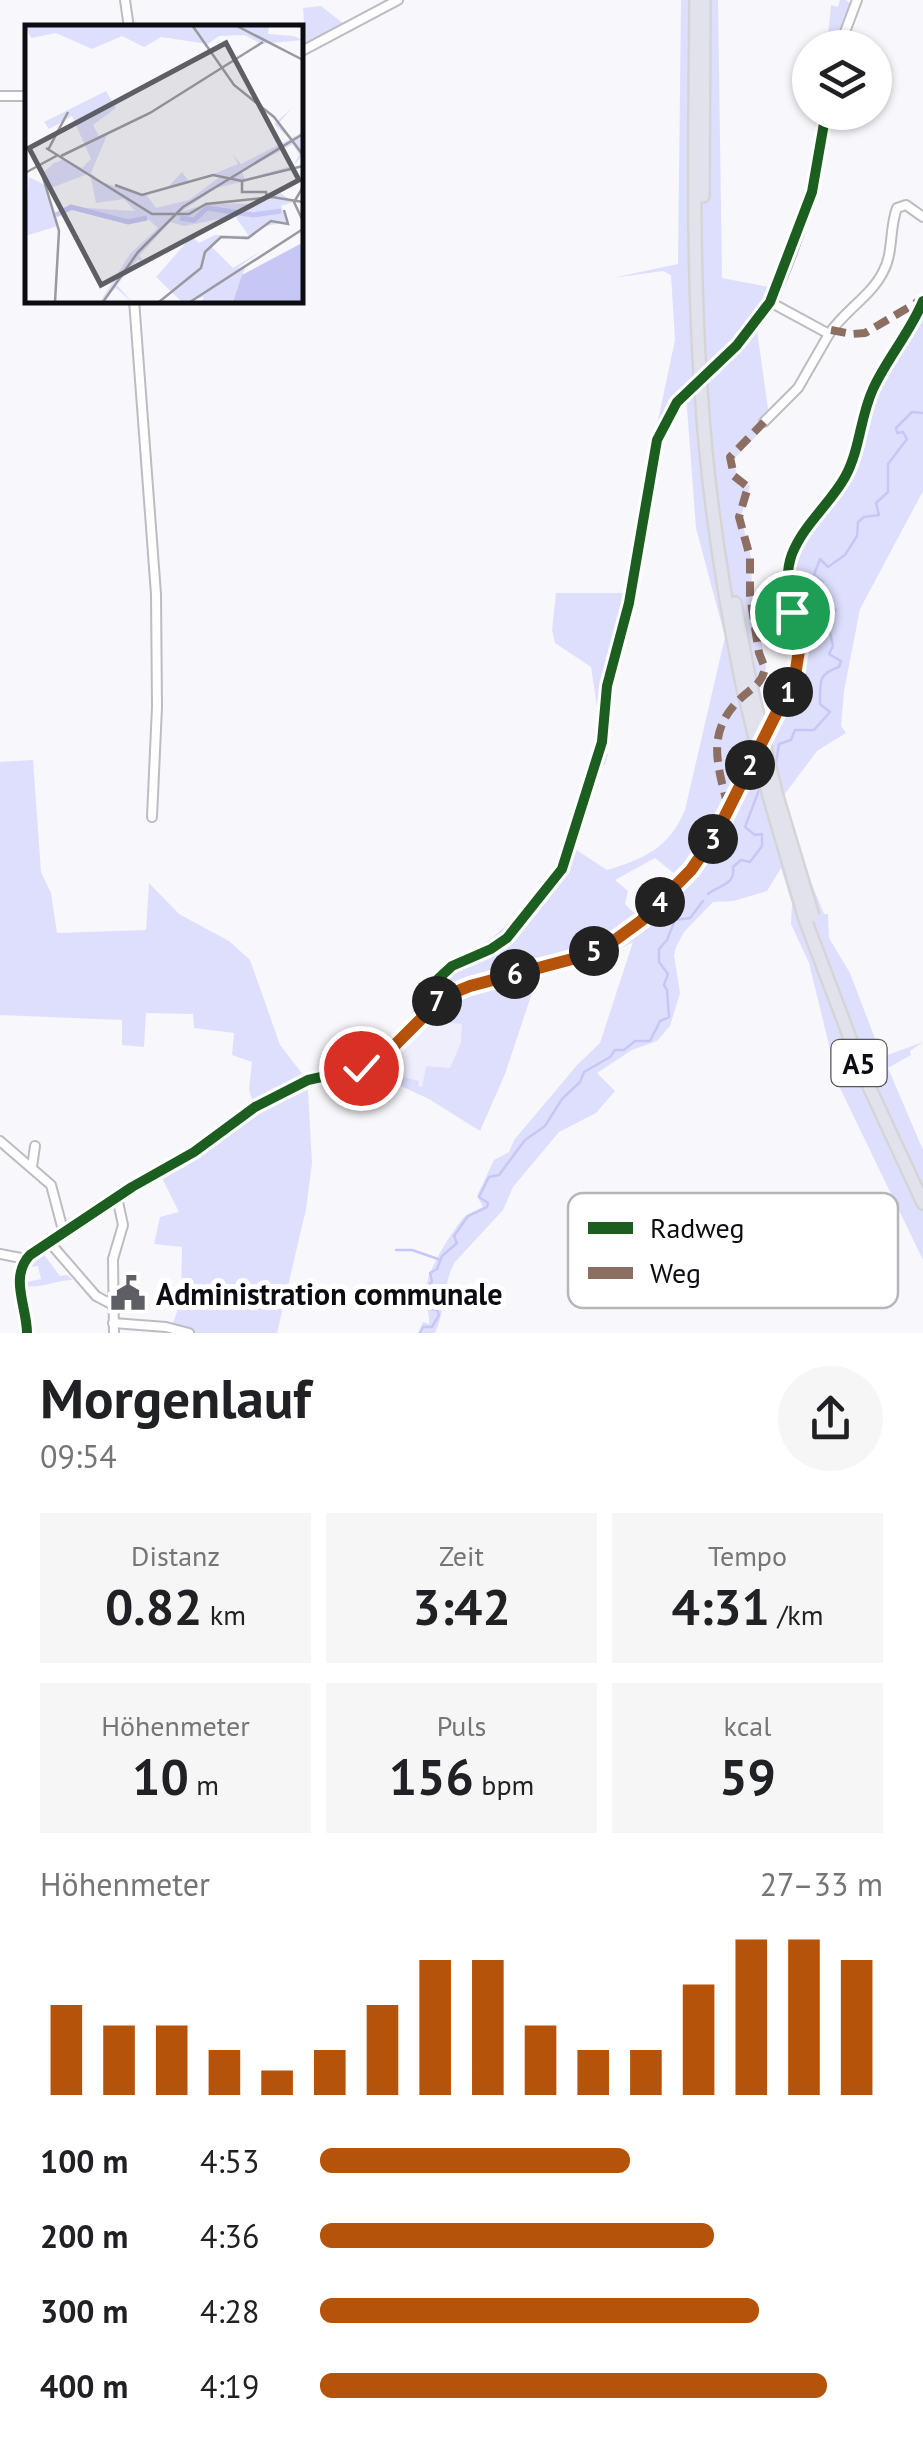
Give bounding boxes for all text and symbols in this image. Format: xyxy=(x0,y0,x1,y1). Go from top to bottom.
inset map xyxy=(25,25,302,302)
map controls xyxy=(792,30,892,130)
button: layers xyxy=(792,30,892,130)
pin xyxy=(750,570,835,655)
icon: arrive xyxy=(765,585,820,640)
pin: 1 xyxy=(763,667,813,717)
text: 1 xyxy=(780,673,796,710)
pin: 2 xyxy=(725,740,775,790)
text: 2 xyxy=(742,746,758,783)
pin: 3 xyxy=(688,814,738,864)
text: 3 xyxy=(705,820,721,857)
pin: 4 xyxy=(635,877,685,927)
text: 4 xyxy=(652,883,668,920)
pin: 5 xyxy=(569,926,619,976)
text: 5 xyxy=(586,932,602,969)
pin: 6 xyxy=(490,949,540,999)
text: 6 xyxy=(507,955,523,992)
pin: 7 xyxy=(412,976,462,1026)
text: 7 xyxy=(429,982,445,1019)
pin xyxy=(319,1026,404,1111)
road number: A5 xyxy=(832,1040,886,1086)
icon: check xyxy=(334,1041,389,1096)
legend xyxy=(568,1193,898,1308)
text: Radweg xyxy=(650,1209,745,1246)
text: Weg xyxy=(650,1254,701,1291)
public building icon: Administration communale xyxy=(109,1274,147,1312)
place label: Administration communale xyxy=(156,1274,502,1313)
text: Morgenlauf xyxy=(40,1362,311,1433)
button: share xyxy=(778,1366,883,1471)
text: 09:54 xyxy=(40,1435,117,1477)
text: Distanz xyxy=(131,1537,220,1574)
text: Zeit xyxy=(439,1537,484,1574)
text: Tempo xyxy=(708,1537,787,1574)
text: 0.82 xyxy=(105,1574,202,1639)
text: 3:42 xyxy=(412,1574,511,1639)
text: 4:31 xyxy=(671,1574,770,1639)
text: km xyxy=(202,1596,246,1633)
text: /km xyxy=(770,1596,824,1633)
text: Höhenmeter xyxy=(101,1707,250,1744)
text: Puls xyxy=(437,1707,486,1744)
text: kcal xyxy=(724,1707,771,1744)
text: 10 xyxy=(132,1744,189,1809)
text: 156 xyxy=(389,1744,474,1809)
text: 59 xyxy=(719,1744,776,1809)
text: m xyxy=(189,1766,219,1803)
text: bpm xyxy=(474,1766,534,1803)
text: Höhenmeter xyxy=(40,1863,210,1905)
text: 27–33 m xyxy=(760,1863,883,1905)
text: 100 m xyxy=(40,2140,128,2182)
text: 4:53 xyxy=(200,2140,259,2182)
text: 200 m xyxy=(40,2215,128,2257)
text: 4:36 xyxy=(200,2215,259,2257)
text: 300 m xyxy=(40,2290,128,2332)
text: 4:28 xyxy=(200,2290,259,2332)
text: 400 m xyxy=(40,2365,128,2407)
text: 4:19 xyxy=(200,2365,259,2407)

